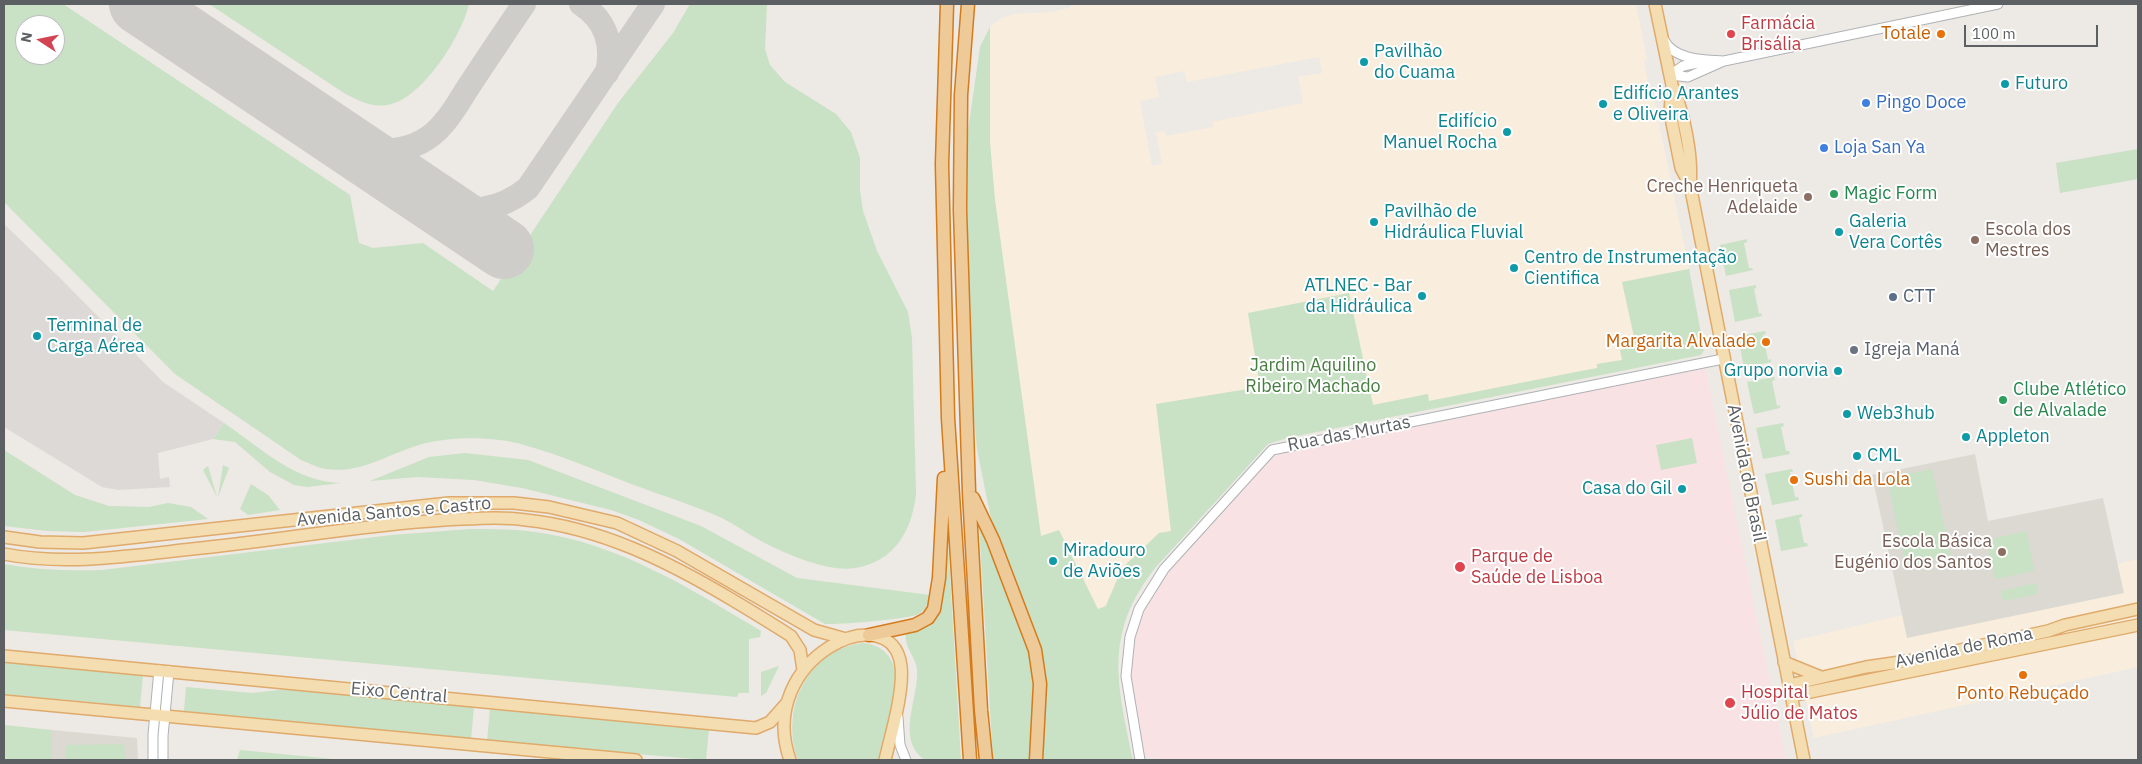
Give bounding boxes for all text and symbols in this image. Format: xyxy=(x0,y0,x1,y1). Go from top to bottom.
place label: Farmácia Brisália xyxy=(1741,13,1815,56)
north arrow xyxy=(15,15,65,65)
scale bar xyxy=(1967,15,2101,47)
place label: Totale xyxy=(1881,23,1931,45)
text: 100 m xyxy=(1972,24,2016,43)
marker: Farmácia Brisália xyxy=(1725,28,1737,40)
marker: Totale xyxy=(1935,28,1947,40)
text: N xyxy=(16,31,36,44)
place label: Pavilhão do Cuama xyxy=(1374,41,1455,84)
marker: Pavilhão do Cuama xyxy=(1358,56,1370,68)
place label: Futuro xyxy=(2015,73,2068,95)
marker: Futuro xyxy=(1999,78,2011,90)
place label: Edifício Arantes e Oliveira xyxy=(1613,83,1739,126)
place label: Pingo Doce xyxy=(1876,92,1966,114)
marker: Pingo Doce xyxy=(1860,97,1872,109)
marker: Edifício Arantes e Oliveira xyxy=(1597,98,1609,110)
place label: Edifício Manuel Rocha xyxy=(1383,111,1497,154)
marker: Edifício Manuel Rocha xyxy=(1501,126,1513,138)
place label: Loja San Ya xyxy=(1834,137,1925,159)
marker: Loja San Ya xyxy=(1818,142,1830,154)
place label: Creche Henriqueta Adelaide xyxy=(1647,176,1798,218)
place label: Magic Form xyxy=(1844,183,1938,205)
marker: Magic Form xyxy=(1828,188,1840,200)
marker: Creche Henriqueta Adelaide xyxy=(1802,191,1814,203)
place label: Pavilhão de Hidráulica Fluvial xyxy=(1384,201,1523,243)
place label: Galeria Vera Cortês xyxy=(1849,211,1943,253)
marker: Pavilhão de Hidráulica Fluvial xyxy=(1368,216,1380,228)
place label: Escola dos Mestres xyxy=(1985,219,2071,262)
marker: Galeria Vera Cortês xyxy=(1833,226,1845,238)
marker: Escola dos Mestres xyxy=(1969,234,1981,246)
place label: Centro de Instrumentação Cientifica xyxy=(1524,247,1737,290)
marker: Centro de Instrumentação Cientifica xyxy=(1508,262,1520,274)
place label: ATLNEC - Bar da Hidráulica xyxy=(1304,275,1412,318)
place label: CTT xyxy=(1903,286,1935,308)
marker: ATLNEC - Bar da Hidráulica xyxy=(1416,290,1428,302)
marker: CTT xyxy=(1887,291,1899,303)
place label: Terminal de Carga Aérea xyxy=(47,315,145,358)
marker: Terminal de Carga Aérea xyxy=(31,330,43,342)
place label: Margarita Alvalade xyxy=(1606,331,1756,353)
marker: Margarita Alvalade xyxy=(1760,336,1772,348)
place label: Igreja Maná xyxy=(1864,339,1960,361)
marker: Igreja Maná xyxy=(1848,344,1860,356)
park label: Jardim Aquilino Ribeiro Machado xyxy=(1245,355,1381,398)
place label: Grupo norvia xyxy=(1724,360,1828,382)
marker: Grupo norvia xyxy=(1832,365,1844,377)
place label: Clube Atlético de Alvalade xyxy=(2013,379,2126,422)
marker: Clube Atlético de Alvalade xyxy=(1997,394,2009,406)
street label: Avenida do Brasil xyxy=(1722,402,1770,544)
place label: Web3hub xyxy=(1857,403,1935,425)
marker: Web3hub xyxy=(1841,408,1853,420)
street label: Rua das Murtas xyxy=(1286,411,1412,457)
place label: Appleton xyxy=(1976,426,2050,448)
marker: Appleton xyxy=(1960,431,1972,443)
place label: CML xyxy=(1867,445,1902,467)
marker: CML xyxy=(1851,450,1863,462)
place label: Sushi da Lola xyxy=(1804,469,1910,491)
marker: Sushi da Lola xyxy=(1788,474,1800,486)
place label: Casa do Gil xyxy=(1582,478,1672,500)
marker: Casa do Gil xyxy=(1676,483,1688,495)
street label: Avenida Santos e Castro xyxy=(296,493,492,531)
place label: Escola Básica Eugénio dos Santos xyxy=(1834,531,1992,574)
place label: Miradouro de Aviões xyxy=(1063,540,1146,582)
place label: Parque de Saúde de Lisboa xyxy=(1471,546,1603,588)
marker: Escola Básica Eugénio dos Santos xyxy=(1996,546,2008,558)
marker: Miradouro de Aviões xyxy=(1047,555,1059,567)
marker: Parque de Saúde de Lisboa xyxy=(1453,560,1467,574)
street label: Avenida de Roma xyxy=(1893,623,2035,673)
marker: Ponto Rebuçado xyxy=(2017,669,2029,681)
street label: Eixo Central xyxy=(350,678,448,708)
place label: Hospital Júlio de Matos xyxy=(1741,682,1858,724)
place label: Ponto Rebuçado xyxy=(1957,683,2089,705)
marker: Hospital Júlio de Matos xyxy=(1723,696,1737,710)

